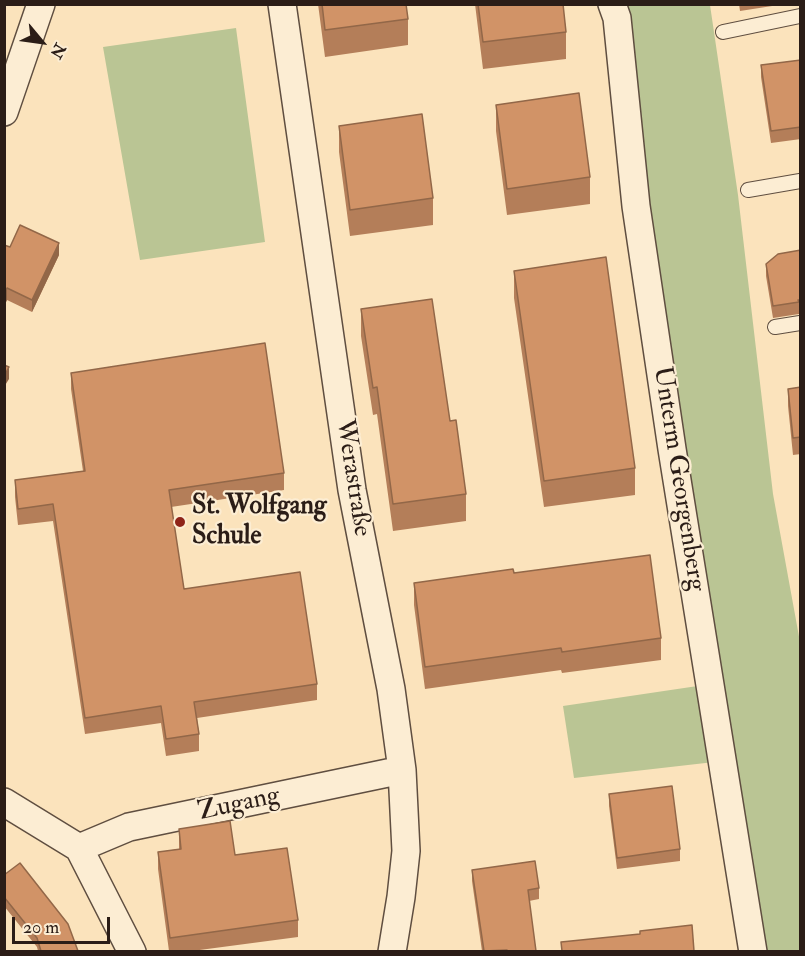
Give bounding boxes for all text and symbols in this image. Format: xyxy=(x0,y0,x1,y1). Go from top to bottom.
north arrow xyxy=(12,12,72,72)
text: N xyxy=(46,40,70,62)
street label: Unterm Georgenberg xyxy=(645,365,711,593)
street label: Werastraße xyxy=(327,417,377,539)
place label: St. Wolfgang Schule xyxy=(192,491,327,552)
marker: St. Wolfgang Schule xyxy=(173,515,187,529)
street label: Zugang xyxy=(195,781,283,829)
scale bar xyxy=(15,905,112,943)
text: 20 m xyxy=(23,916,59,939)

